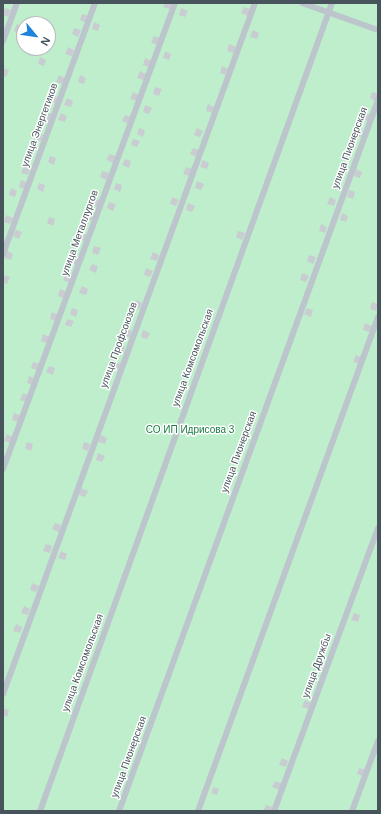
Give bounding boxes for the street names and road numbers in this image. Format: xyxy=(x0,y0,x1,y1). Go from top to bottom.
street label: улица Энергетиков xyxy=(19,81,61,169)
street label: улица Пионерская xyxy=(330,106,370,190)
street label: улица Металлургов xyxy=(59,188,101,278)
street label: улица Профсоюзов xyxy=(98,301,140,389)
street label: улица Комсомольская xyxy=(170,308,216,408)
street label: улица Пионерская xyxy=(219,410,259,494)
street label: улица Комсомольская xyxy=(60,613,106,713)
street label: улица Дружбы xyxy=(300,632,334,700)
street label: улица Пионерская xyxy=(109,715,149,799)

